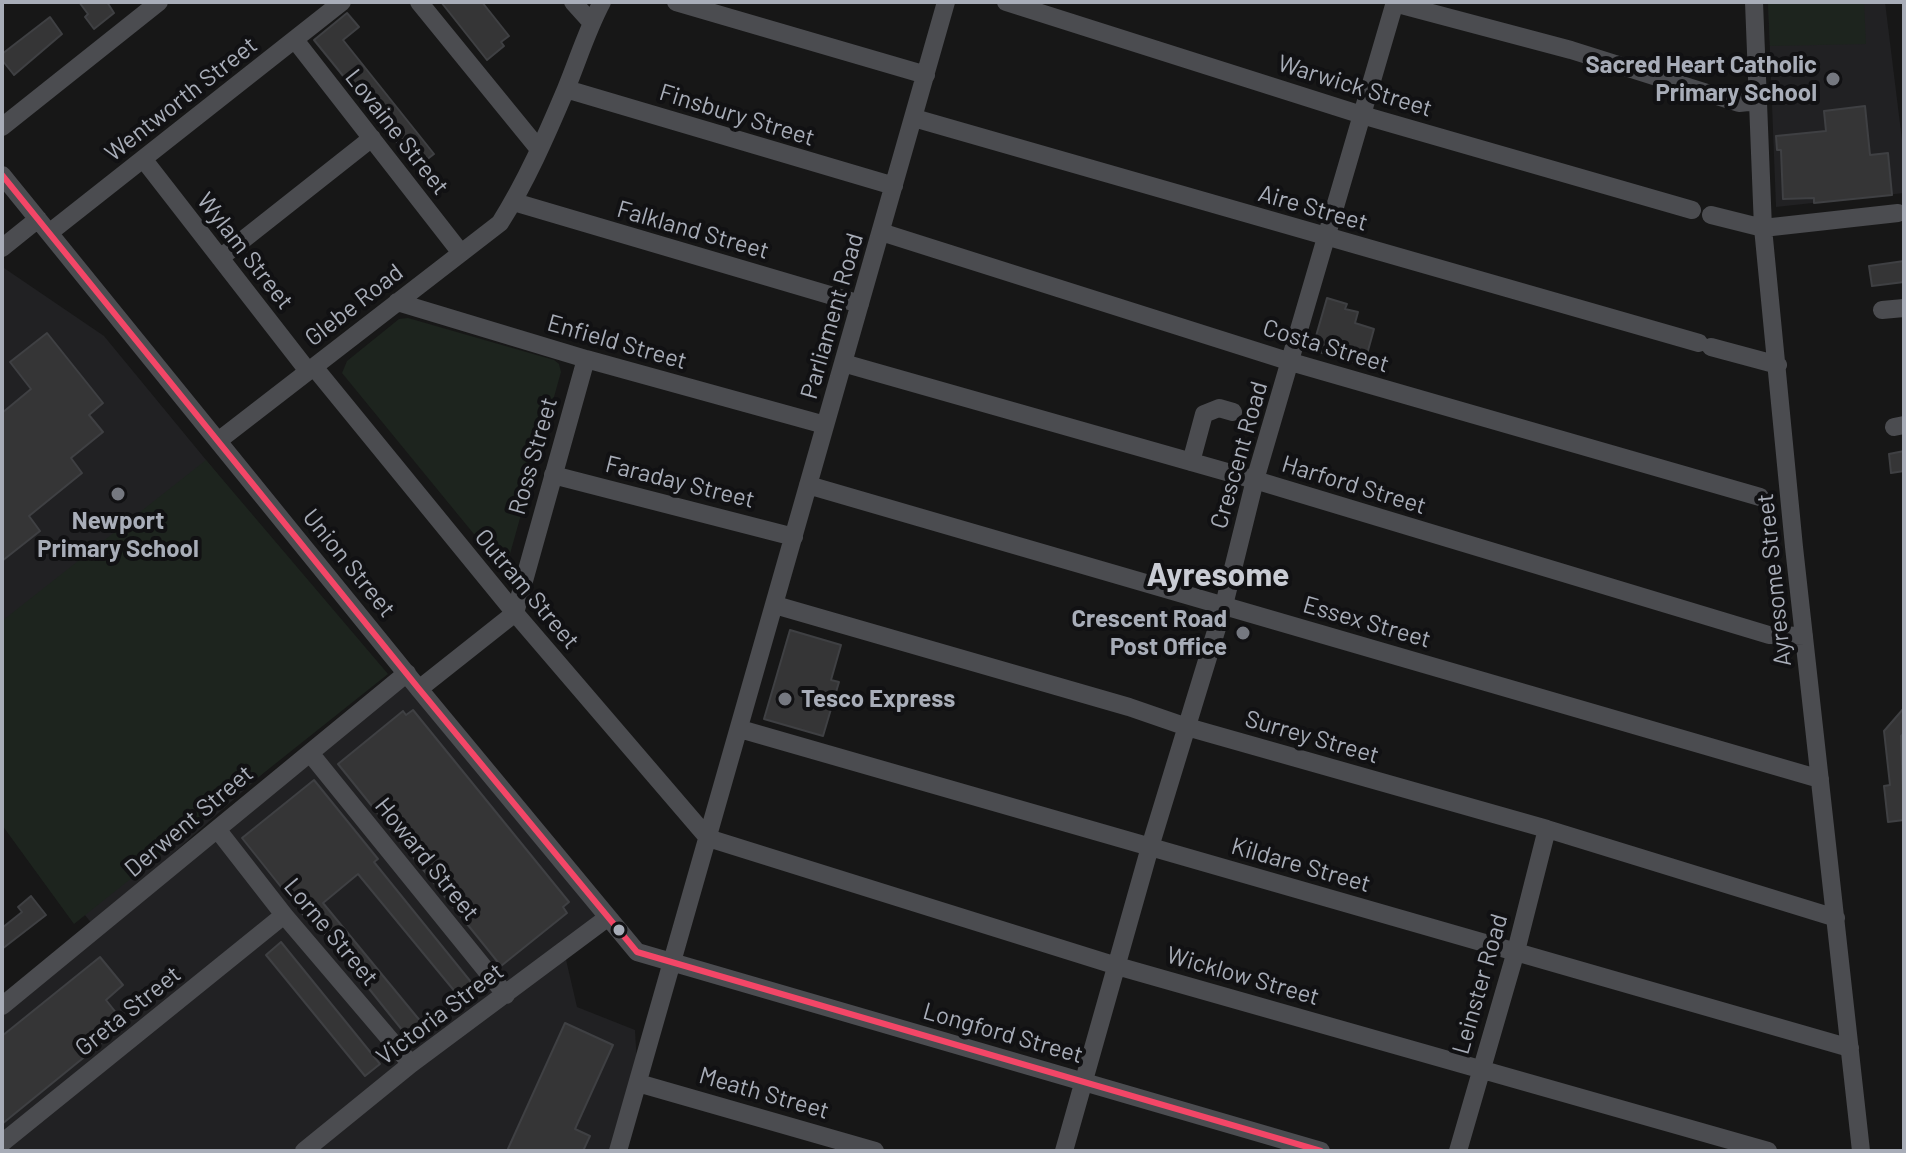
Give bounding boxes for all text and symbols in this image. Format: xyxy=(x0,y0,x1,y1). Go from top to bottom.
street label: Wentworth Street xyxy=(99,31,263,167)
street label: Warwick Street xyxy=(1274,49,1436,123)
place label: Sacred Heart Catholic Primary School xyxy=(1586,51,1817,107)
street label: Lovaine Street xyxy=(339,63,455,201)
marker: Sacred Heart Catholic Primary School xyxy=(1824,70,1842,88)
street label: Finsbury Street xyxy=(656,78,818,152)
street label: Aire Street xyxy=(1255,179,1371,237)
street label: Wylam Street xyxy=(191,187,299,315)
street label: Falkland Street xyxy=(614,195,772,265)
street label: Parliament Road xyxy=(795,230,869,402)
street label: Glebe Road xyxy=(299,258,409,352)
street label: Enfield Street xyxy=(544,308,690,376)
street label: Costa Street xyxy=(1259,313,1393,379)
street label: Crescent Road xyxy=(1204,378,1274,532)
street label: Ross Street xyxy=(503,394,563,518)
street label: Harford Street xyxy=(1278,449,1430,521)
street label: Faraday Street xyxy=(602,450,758,514)
marker: Newport Primary School xyxy=(109,485,127,503)
street label: Ayresome Street xyxy=(1751,492,1797,668)
street label: Union Street xyxy=(297,503,401,623)
place label: Newport Primary School xyxy=(37,507,199,563)
street label: Outram Street xyxy=(469,523,585,655)
district label: Ayresome xyxy=(1147,556,1289,594)
street label: Essex Street xyxy=(1300,590,1434,654)
place label: Crescent Road Post Office xyxy=(1071,605,1227,661)
marker: Crescent Road Post Office xyxy=(1234,624,1252,642)
place label: Tesco Express xyxy=(801,685,955,713)
marker: Tesco Express xyxy=(776,690,794,708)
street label: Surrey Street xyxy=(1242,704,1382,770)
street label: Derwent Street xyxy=(119,759,259,883)
street label: Howard Street xyxy=(369,792,485,926)
street label: Kildare Street xyxy=(1228,831,1374,899)
street label: Lorne Street xyxy=(278,872,384,992)
street label: Leinster Road xyxy=(1446,910,1514,1058)
unlabelled marker xyxy=(611,922,627,938)
street label: Wicklow Street xyxy=(1163,940,1323,1012)
street label: Victoria Street xyxy=(371,957,509,1071)
street label: Greta Street xyxy=(69,960,187,1062)
street label: Longford Street xyxy=(920,996,1086,1070)
street label: Meath Street xyxy=(696,1061,832,1125)

